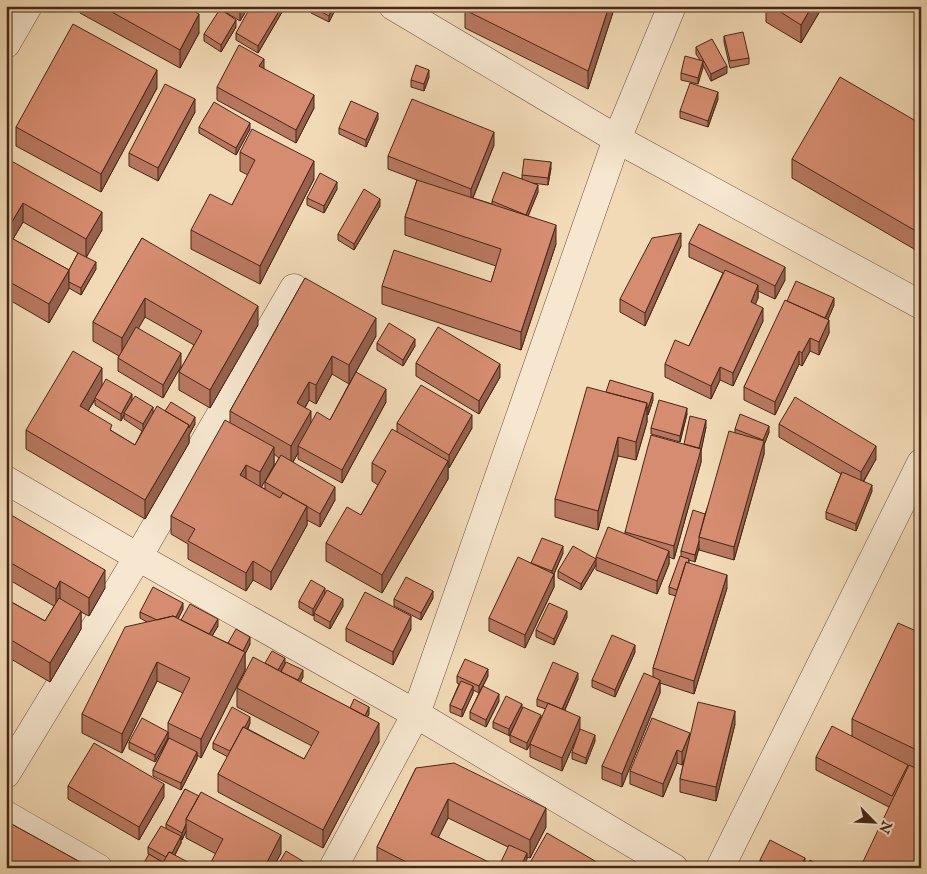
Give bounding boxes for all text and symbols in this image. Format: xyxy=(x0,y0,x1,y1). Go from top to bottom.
north arrow xyxy=(850,796,900,846)
text: N xyxy=(874,817,896,836)

